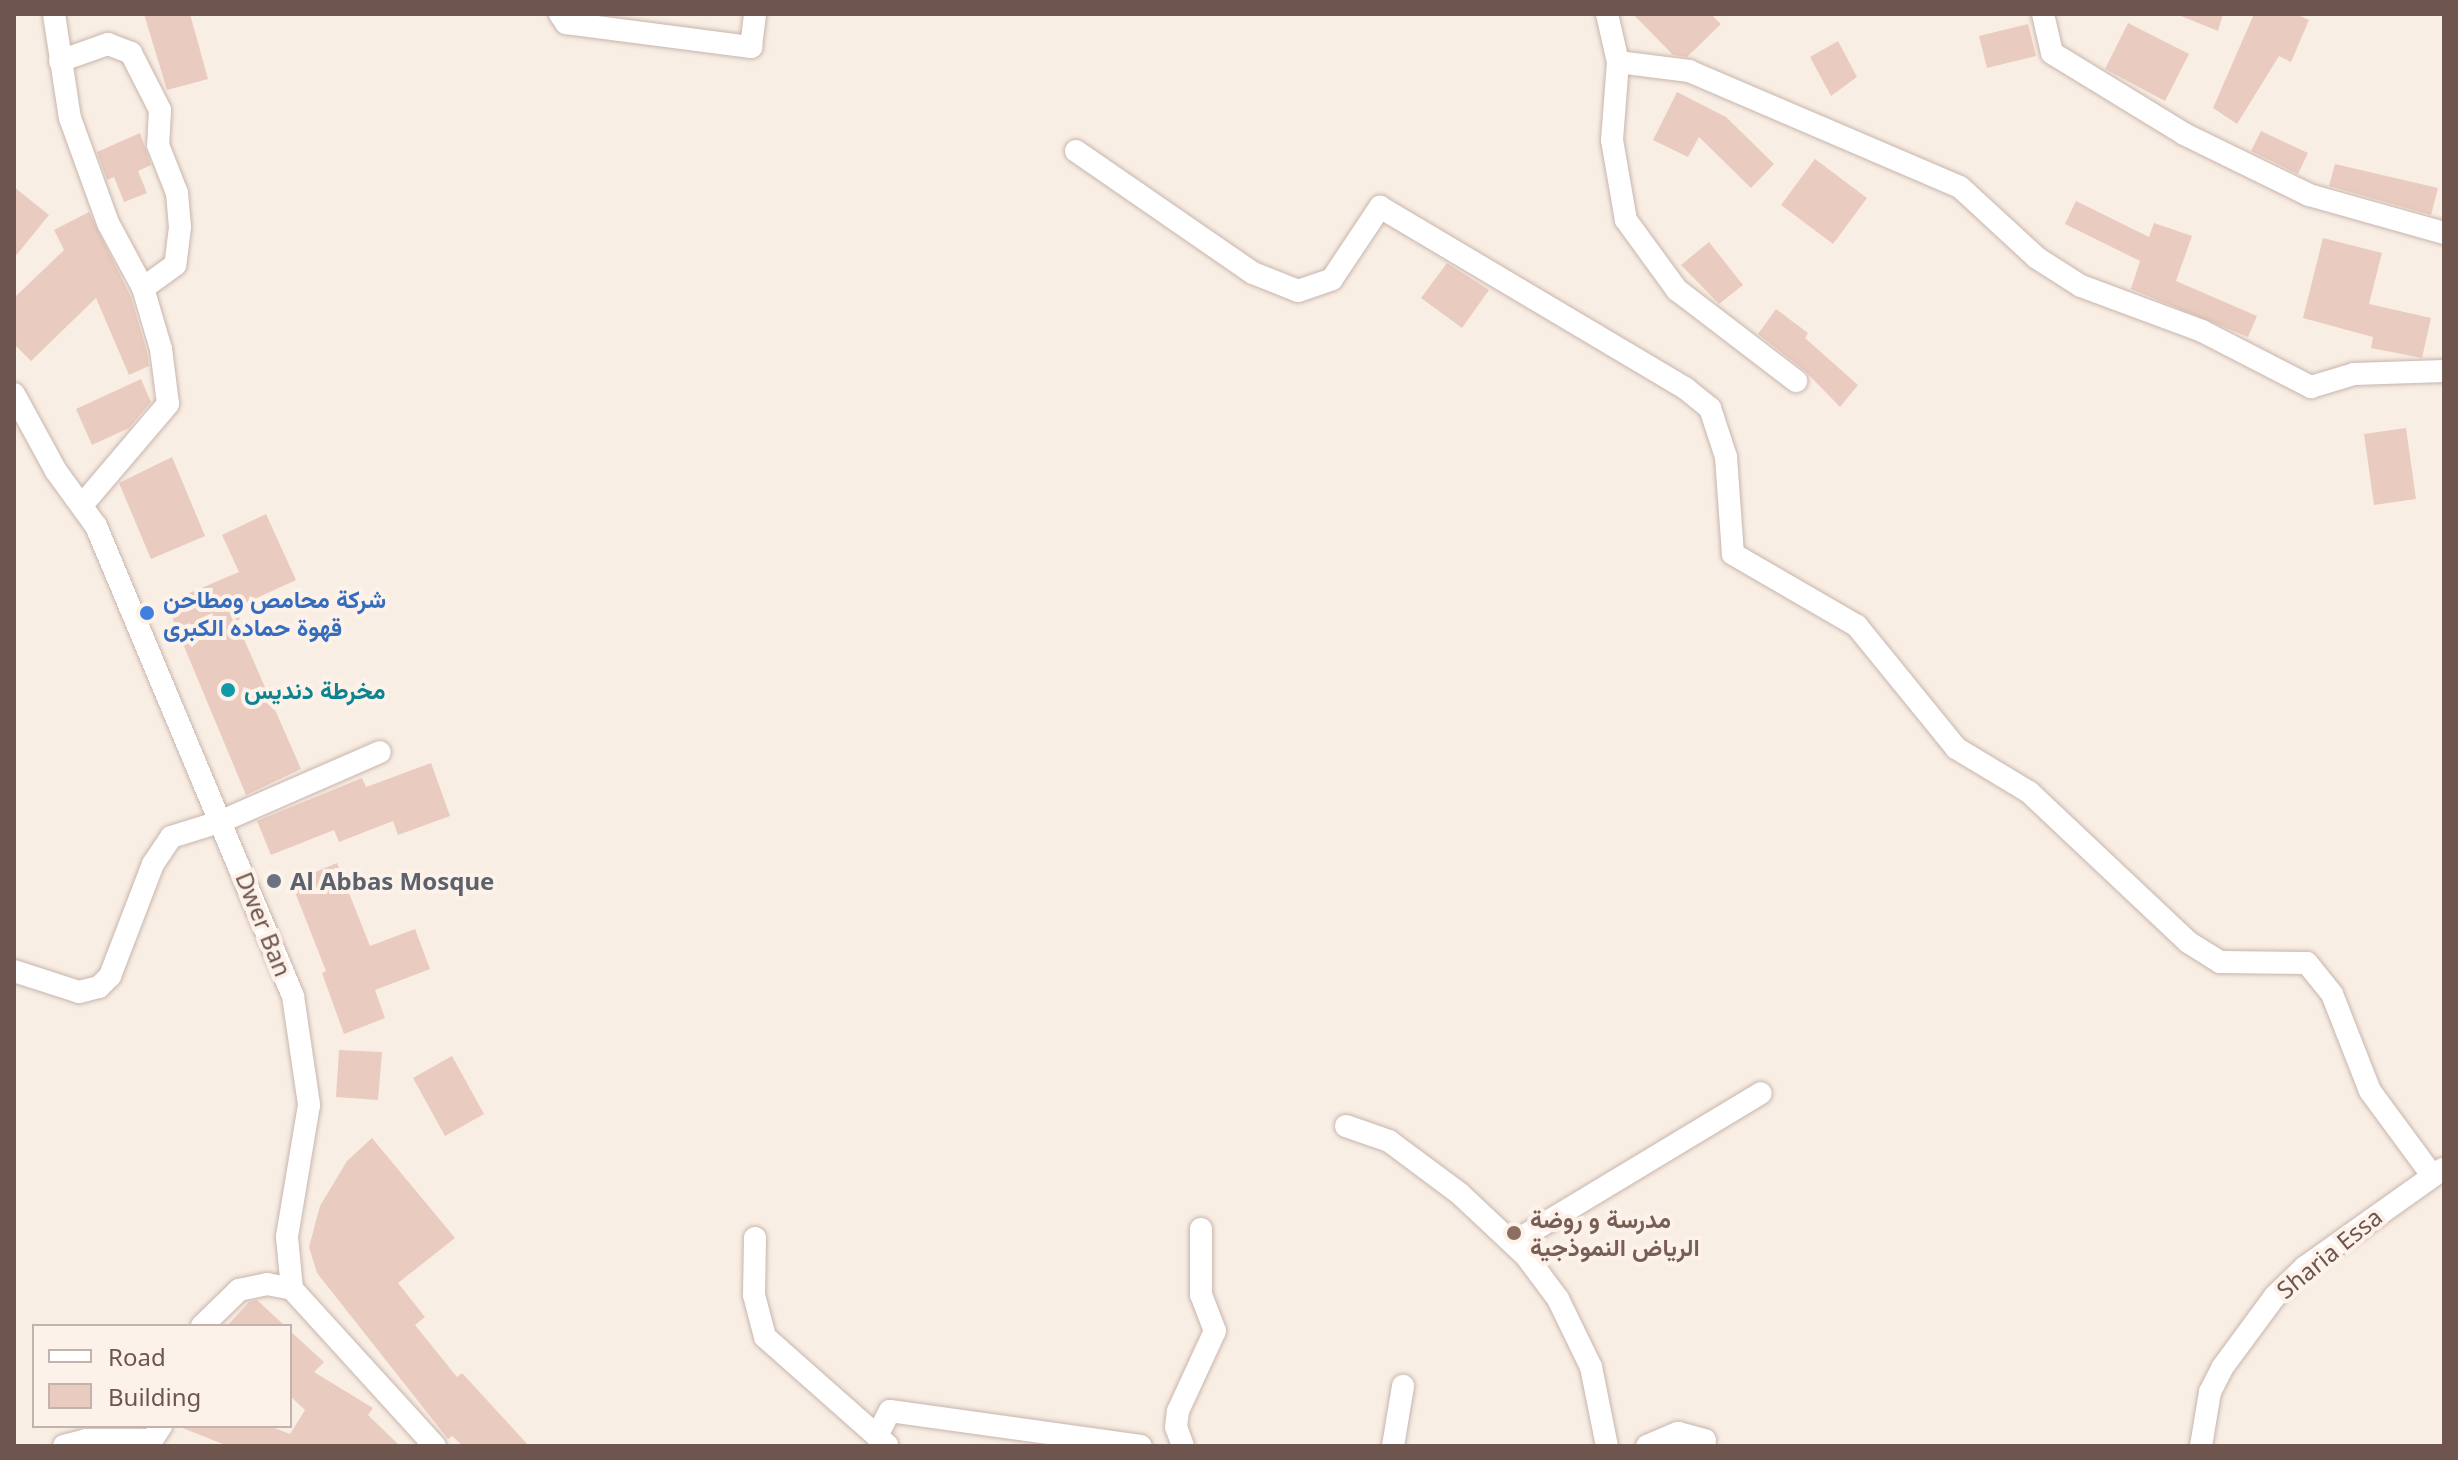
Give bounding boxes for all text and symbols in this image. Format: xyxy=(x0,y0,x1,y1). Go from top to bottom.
place label: شركة محامص ومطاحن قهوة حماده الكبرى xyxy=(163,585,386,641)
marker: شركة محامص ومطاحن قهوة حماده الكبرى xyxy=(138,604,156,622)
place label: مخرطة دنديس xyxy=(244,676,386,704)
marker: مخرطة دنديس xyxy=(219,681,237,699)
place label: Al Abbas Mosque xyxy=(290,867,494,895)
street label: Dwer Ban xyxy=(230,868,298,980)
marker: Al Abbas Mosque xyxy=(265,872,283,890)
street label: Sharia Essa xyxy=(2271,1202,2387,1304)
place label: مدرسة و روضة الرياض النموذجية xyxy=(1530,1205,1700,1261)
marker: مدرسة و روضة الرياض النموذجية xyxy=(1505,1224,1523,1242)
legend xyxy=(32,1324,292,1428)
text: Road xyxy=(108,1340,166,1373)
text: Building xyxy=(108,1380,201,1413)

